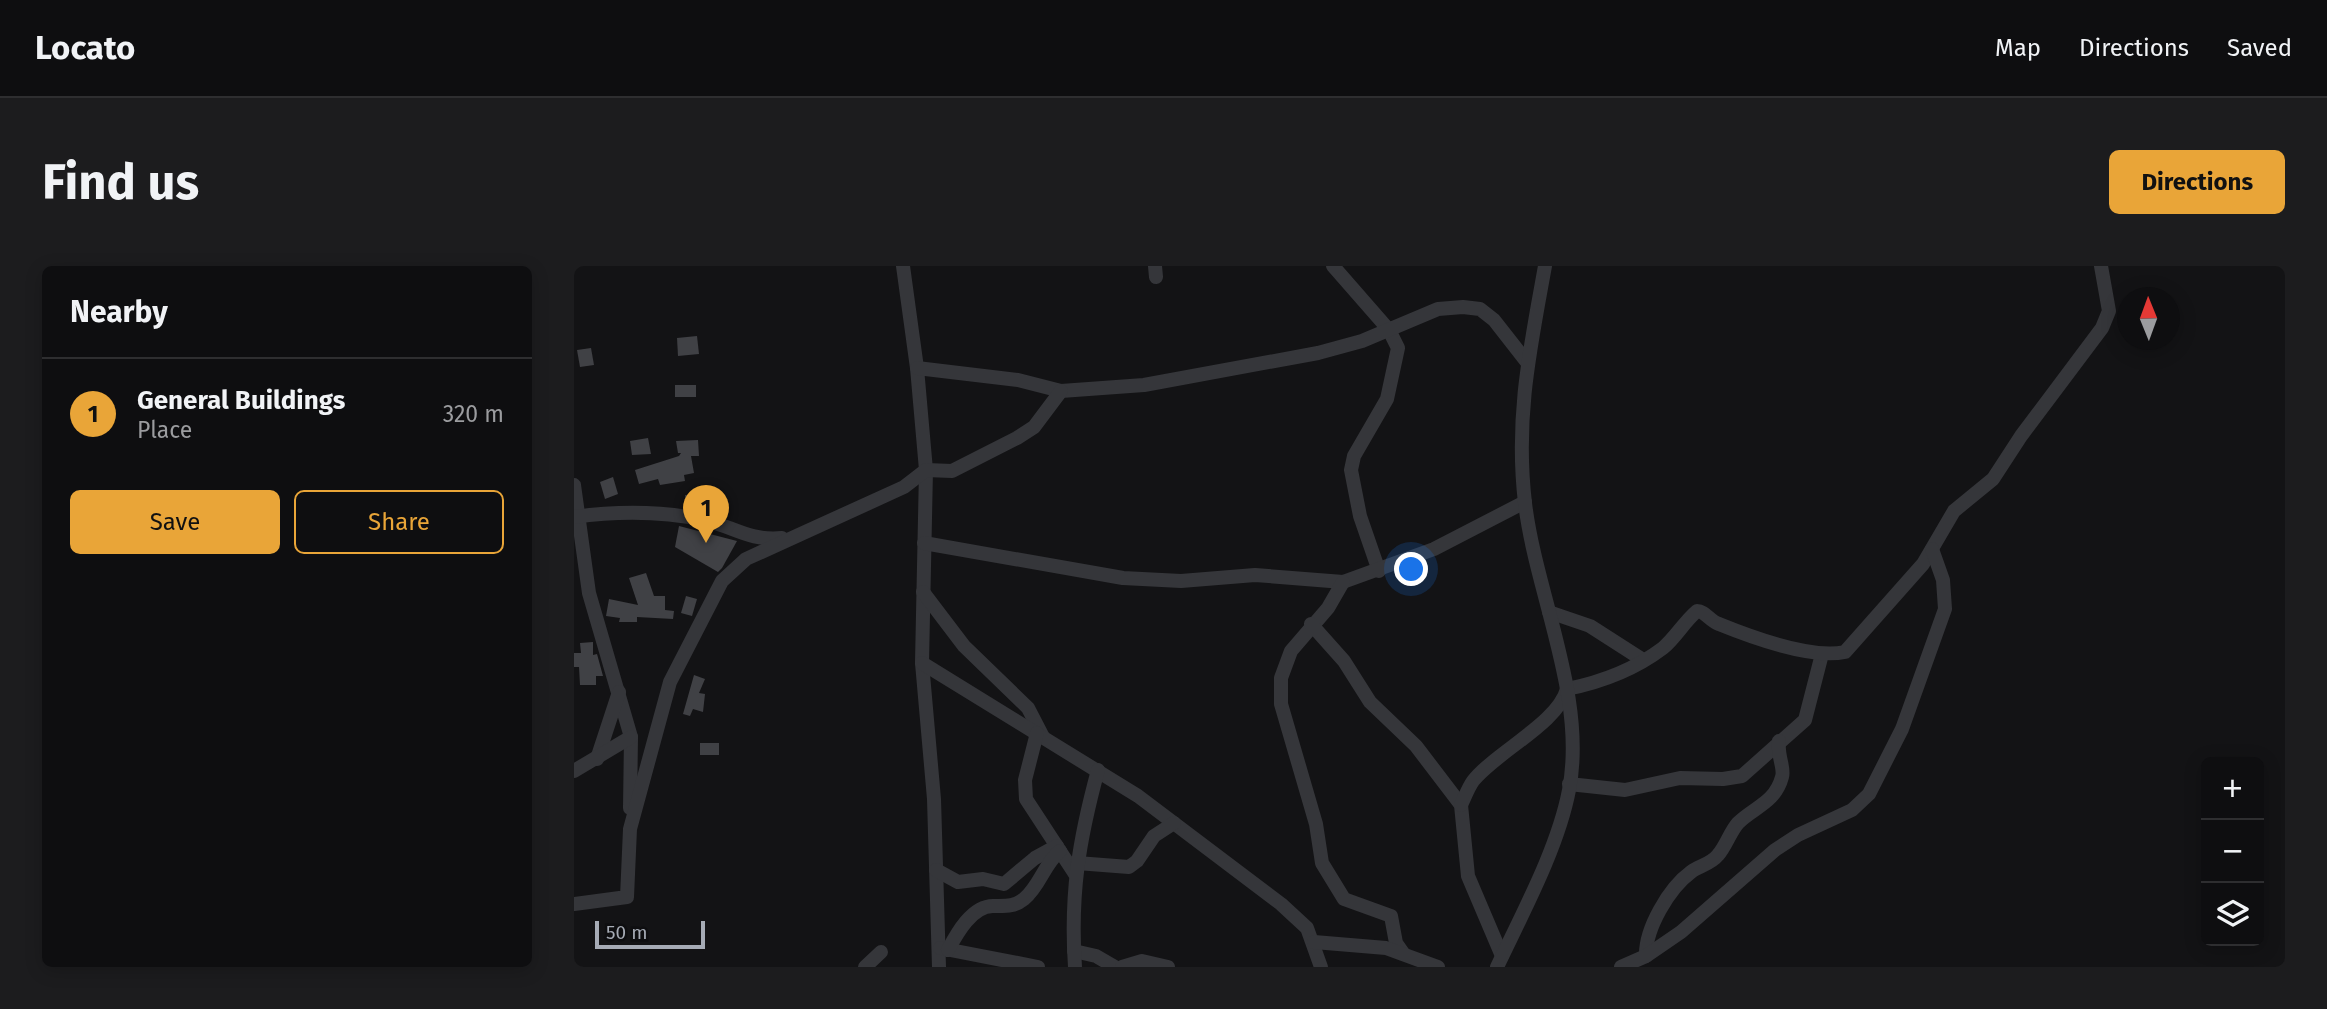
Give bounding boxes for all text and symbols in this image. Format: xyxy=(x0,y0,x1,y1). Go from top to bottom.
text: Locato xyxy=(35,28,135,68)
text: Map xyxy=(1995,34,2041,62)
text: Directions xyxy=(2079,34,2189,62)
text: Saved xyxy=(2227,34,2292,62)
button: Directions xyxy=(2109,150,2285,214)
text: Find us xyxy=(42,153,199,212)
north arrow xyxy=(2117,287,2180,350)
text: Nearby xyxy=(70,294,168,330)
text: General Buildings xyxy=(137,385,345,416)
text: 1 xyxy=(88,400,98,428)
text: 320 m xyxy=(443,400,504,428)
text: Place xyxy=(137,416,192,444)
pin: 1 xyxy=(683,485,729,543)
button: Save xyxy=(70,490,280,554)
button: Share xyxy=(294,490,504,554)
your location xyxy=(1394,552,1428,586)
map controls xyxy=(2201,757,2264,946)
button: + xyxy=(2201,757,2264,820)
button: − xyxy=(2201,820,2264,883)
button: layers xyxy=(2201,883,2264,946)
scale bar xyxy=(595,918,705,950)
text: 50 m xyxy=(606,921,647,944)

